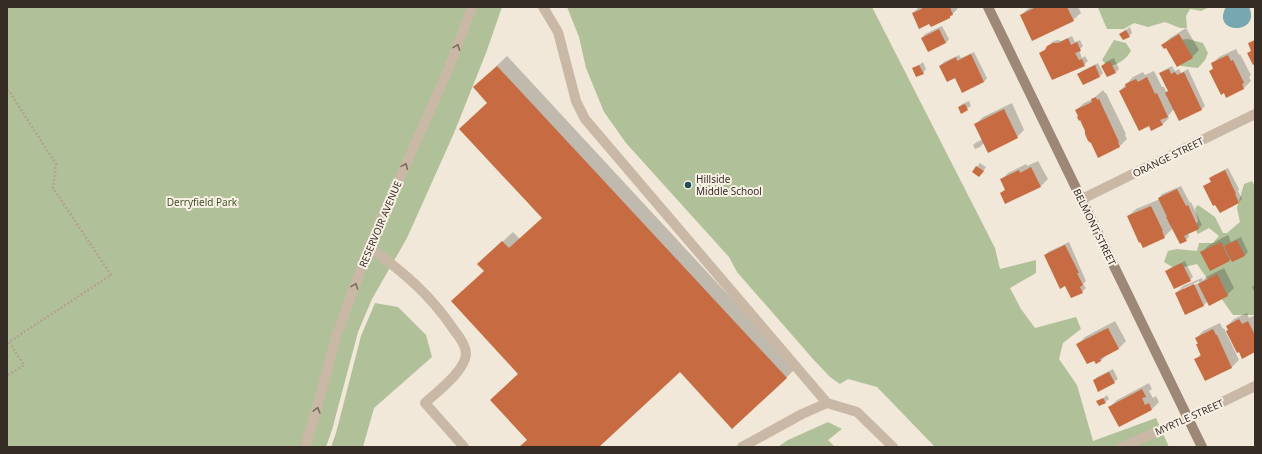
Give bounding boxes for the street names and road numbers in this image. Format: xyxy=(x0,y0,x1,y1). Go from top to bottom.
street label: ORANGE STREET xyxy=(1130,134,1206,180)
street label: RESERVOIR AVENUE xyxy=(355,178,405,270)
street label: BELMONT STREET xyxy=(1070,186,1120,268)
street label: MYRTLE STREET xyxy=(1152,395,1226,438)

